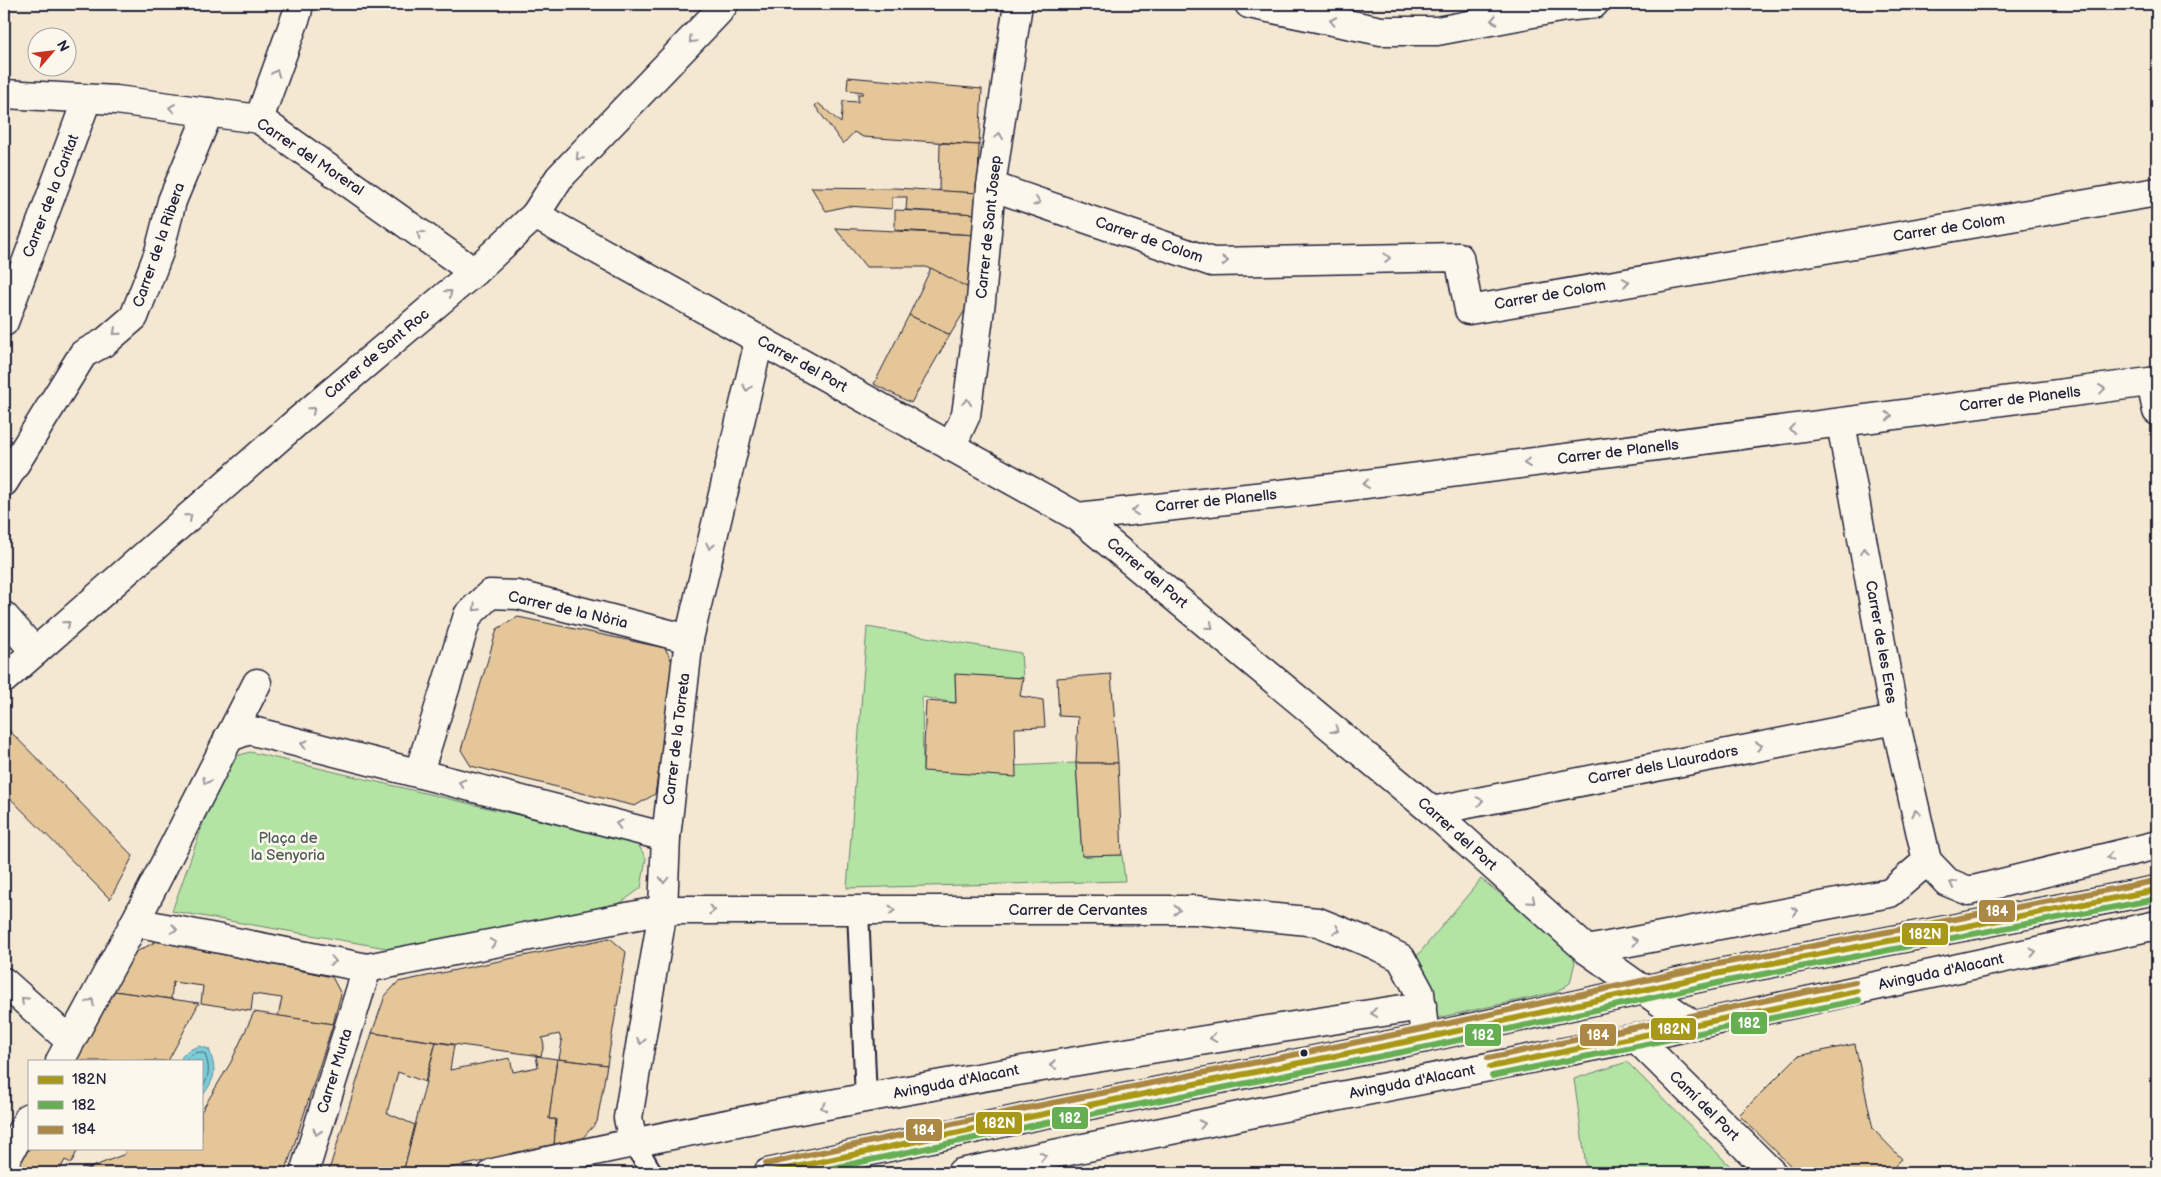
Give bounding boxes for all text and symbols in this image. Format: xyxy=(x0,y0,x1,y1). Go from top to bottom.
one-way arrow xyxy=(1489,15,1498,25)
one-way arrow xyxy=(1329,16,1338,27)
north arrow xyxy=(28,28,78,78)
one-way arrow xyxy=(689,34,698,43)
text: N xyxy=(53,37,73,55)
one-way arrow xyxy=(270,69,280,78)
one-way arrow xyxy=(168,103,176,114)
street label: Carrer del Moreral xyxy=(253,114,367,200)
street label: Carrer de la Caritat xyxy=(19,131,83,260)
one-way arrow xyxy=(993,132,1003,140)
one-way arrow xyxy=(576,152,585,161)
street label: Carrer de Sant Josep xyxy=(972,154,1006,300)
street label: Carrer de la Ribera xyxy=(129,180,189,310)
one-way arrow xyxy=(1033,196,1041,206)
street label: Carrer de Colom xyxy=(1892,210,2006,246)
street label: Carrer de Colom xyxy=(1093,213,1205,267)
one-way arrow xyxy=(416,231,426,240)
one-way arrow xyxy=(1384,253,1392,263)
one-way arrow xyxy=(1221,256,1229,267)
street label: Carrer de Colom xyxy=(1493,276,1607,314)
one-way arrow xyxy=(1622,277,1630,287)
one-way arrow xyxy=(443,290,452,299)
street label: Carrer de Sant Roc xyxy=(321,305,433,403)
one-way arrow xyxy=(113,326,122,335)
street label: Carrer del Port xyxy=(753,331,851,397)
street label: Carrer de Planells xyxy=(1958,382,2082,416)
one-way arrow xyxy=(742,384,753,393)
one-way arrow xyxy=(2098,384,2106,394)
one-way arrow xyxy=(962,397,972,406)
one-way arrow xyxy=(306,407,315,416)
one-way arrow xyxy=(1885,411,1893,422)
one-way arrow xyxy=(1788,423,1796,434)
street label: Carrer de Planells xyxy=(1556,435,1680,469)
one-way arrow xyxy=(1523,458,1531,468)
one-way arrow xyxy=(1361,479,1370,489)
street label: Carrer de Planells xyxy=(1154,485,1278,517)
one-way arrow xyxy=(1130,505,1138,516)
one-way arrow xyxy=(184,514,193,523)
street label: Carrer del Port xyxy=(1102,533,1192,613)
one-way arrow xyxy=(705,542,716,551)
one-way arrow xyxy=(1859,546,1870,555)
street label: Carrer de les Eres xyxy=(1861,579,1901,706)
street label: Carrer de la Nòria xyxy=(506,587,630,633)
one-way arrow xyxy=(473,602,482,611)
one-way arrow xyxy=(1205,620,1214,629)
one-way arrow xyxy=(61,621,70,630)
street label: Carrer de la Torreta xyxy=(659,672,695,806)
one-way arrow xyxy=(1329,724,1338,733)
one-way arrow xyxy=(299,739,308,750)
street label: Carrer dels Llauradors xyxy=(1586,741,1740,789)
one-way arrow xyxy=(1755,742,1764,752)
one-way arrow xyxy=(202,776,212,785)
one-way arrow xyxy=(457,778,466,789)
street label: Carrer del Port xyxy=(1413,793,1501,875)
one-way arrow xyxy=(1475,797,1484,807)
one-way arrow xyxy=(1911,809,1922,818)
one-way arrow xyxy=(614,819,623,830)
park label: Plaça de la Senyoria xyxy=(251,829,325,865)
one-way arrow xyxy=(2105,851,2114,862)
one-way arrow xyxy=(659,876,670,884)
one-way arrow xyxy=(1950,880,1959,890)
one-way arrow xyxy=(1527,895,1536,904)
line badge: 184 xyxy=(1978,899,2016,923)
street label: Carrer de Cervantes xyxy=(1008,901,1148,920)
text: 184 xyxy=(1986,903,2009,920)
one-way arrow xyxy=(708,905,716,915)
one-way arrow xyxy=(888,905,896,915)
one-way arrow xyxy=(1173,905,1181,915)
one-way arrow xyxy=(1790,907,1799,917)
line badge: 182N xyxy=(1901,922,1949,946)
one-way arrow xyxy=(1332,923,1341,934)
one-way arrow xyxy=(169,924,178,934)
text: 182N xyxy=(1908,926,1942,943)
one-way arrow xyxy=(1631,937,1639,947)
one-way arrow xyxy=(488,939,497,949)
one-way arrow xyxy=(2028,948,2037,958)
street label: Avinguda d'Alacant xyxy=(1877,949,2006,995)
one-way arrow xyxy=(329,956,338,966)
one-way arrow xyxy=(20,997,29,1006)
one-way arrow xyxy=(85,999,95,1008)
one-way arrow xyxy=(1369,1008,1378,1018)
line badge: 182 xyxy=(1730,1011,1768,1035)
text: 182 xyxy=(1738,1015,1761,1032)
line badge: 182N xyxy=(1650,1017,1697,1041)
text: 182N xyxy=(1657,1021,1691,1038)
line badge: 182 xyxy=(1464,1023,1502,1047)
line badge: 184 xyxy=(1579,1023,1617,1047)
street label: Carrer Murta xyxy=(313,1026,357,1116)
text: 182 xyxy=(1472,1027,1495,1044)
text: 184 xyxy=(1587,1027,1610,1044)
one-way arrow xyxy=(1209,1033,1218,1043)
one-way arrow xyxy=(637,1036,647,1045)
unlabelled marker xyxy=(1299,1048,1309,1058)
one-way arrow xyxy=(1049,1059,1057,1069)
legend xyxy=(28,1060,202,1150)
street label: Avinguda d'Alacant xyxy=(892,1060,1021,1103)
street label: Avinguda d'Alacant xyxy=(1348,1060,1477,1103)
street label: Camí del Port xyxy=(1665,1067,1743,1145)
text: 182N xyxy=(72,1070,107,1089)
text: 182 xyxy=(72,1096,96,1115)
one-way arrow xyxy=(820,1101,829,1112)
line badge: 182 xyxy=(1051,1106,1089,1130)
text: 182 xyxy=(1059,1110,1082,1127)
line badge: 182N xyxy=(975,1111,1023,1135)
text: 182N xyxy=(982,1115,1016,1132)
line badge: 184 xyxy=(905,1118,943,1142)
one-way arrow xyxy=(1197,1119,1206,1129)
text: 184 xyxy=(72,1120,96,1139)
text: 184 xyxy=(913,1122,936,1139)
one-way arrow xyxy=(312,1127,322,1135)
one-way arrow xyxy=(1038,1152,1047,1162)

